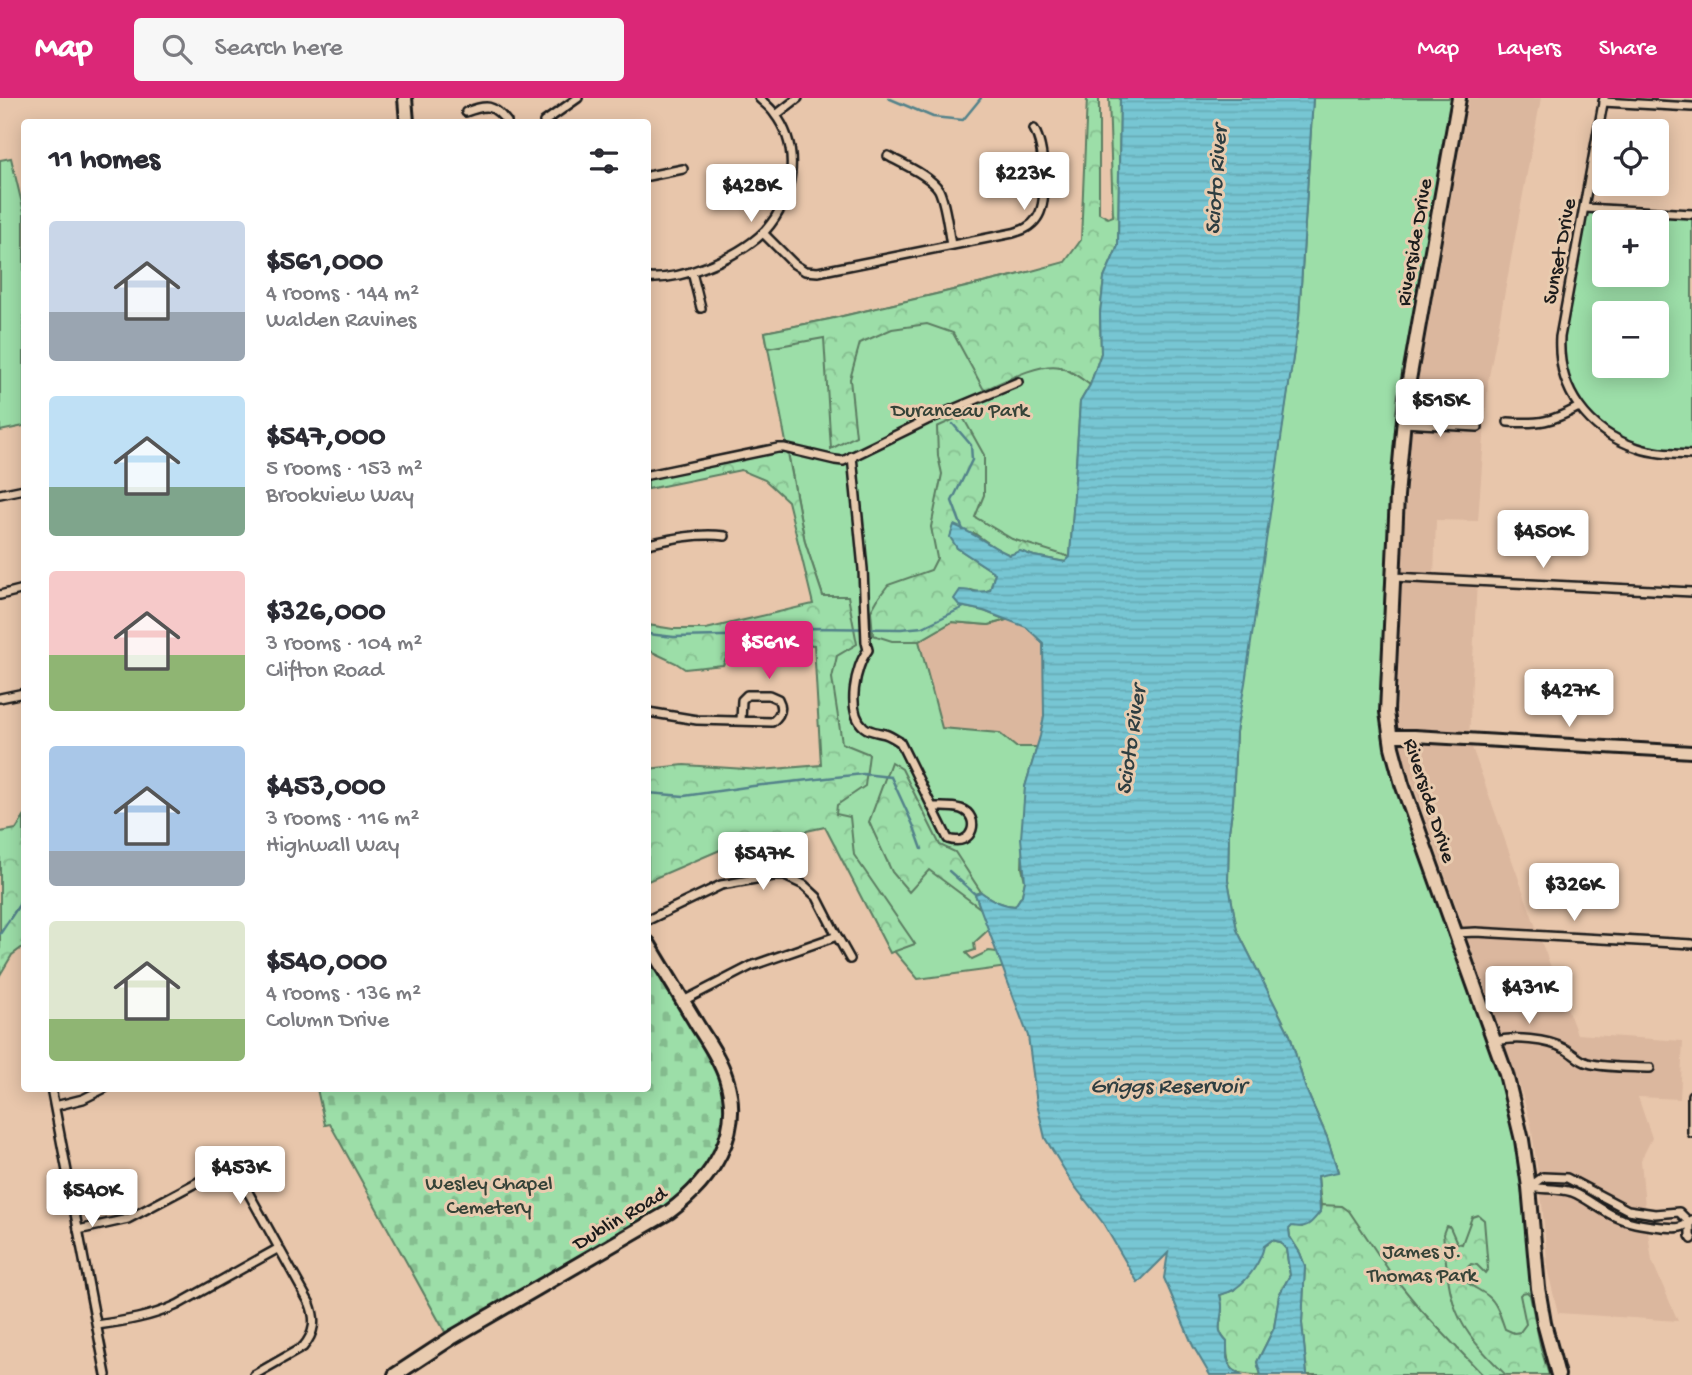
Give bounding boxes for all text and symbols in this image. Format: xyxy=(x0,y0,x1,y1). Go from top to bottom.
search box xyxy=(134,18,624,81)
text: Map xyxy=(35,30,92,68)
icon: search xyxy=(158,30,196,68)
text: Search here xyxy=(214,34,343,65)
text: Map xyxy=(1417,35,1459,64)
text: Layers xyxy=(1497,35,1561,64)
text: Share xyxy=(1599,35,1657,64)
map controls xyxy=(1592,119,1669,378)
button: locate xyxy=(1592,119,1669,196)
water label: Scioto River xyxy=(1200,120,1235,236)
icon: filters xyxy=(585,142,623,180)
text: 11 homes xyxy=(49,144,160,179)
pin: $223K xyxy=(975,152,1073,212)
text: $223K xyxy=(995,161,1053,188)
pin: $428K xyxy=(702,164,800,224)
text: $428K xyxy=(722,173,780,200)
street label: Riverside Drive xyxy=(1393,176,1440,308)
street label: Sunset Drive xyxy=(1539,195,1584,307)
button: + xyxy=(1592,210,1669,287)
text: $561,000 xyxy=(266,246,383,281)
icon: home xyxy=(105,249,189,333)
text: 4 rooms · 144 m² xyxy=(266,281,419,308)
button: − xyxy=(1592,301,1669,378)
text: Walden Ravines xyxy=(266,308,416,335)
pin: $515K xyxy=(1391,380,1489,439)
text: $515K xyxy=(1412,388,1468,415)
park label: Duranceau Park xyxy=(889,400,1031,425)
text: $547,000 xyxy=(266,421,386,456)
icon: home xyxy=(105,424,189,508)
text: 5 rooms · 153 m² xyxy=(266,456,423,483)
text: Brookview Way xyxy=(266,483,414,510)
pin: $450K xyxy=(1494,510,1592,570)
text: $450K xyxy=(1513,519,1573,546)
text: $326,000 xyxy=(266,596,386,631)
icon: home xyxy=(105,599,189,683)
pin: $561K xyxy=(720,622,818,681)
text: $561K xyxy=(741,630,797,657)
text: 3 rooms · 104 m² xyxy=(266,631,422,658)
text: Clifton Road xyxy=(266,658,384,685)
pin: $427K xyxy=(1520,670,1618,729)
text: $427K xyxy=(1540,678,1598,705)
water label: Scioto River xyxy=(1111,680,1154,797)
street label: Riverside Drive xyxy=(1396,736,1460,868)
text: $453,000 xyxy=(266,771,386,806)
icon: home xyxy=(105,774,189,858)
text: 3 rooms · 116 m² xyxy=(266,806,419,833)
pin: $547K xyxy=(714,832,812,892)
text: Highwall Way xyxy=(266,833,399,860)
text: $547K xyxy=(734,841,792,868)
pin: $326K xyxy=(1525,864,1623,923)
text: $326K xyxy=(1545,872,1603,899)
text: $540,000 xyxy=(266,946,387,981)
icon: home xyxy=(105,949,189,1033)
pin: $431K xyxy=(1480,967,1578,1026)
text: $431K xyxy=(1501,975,1557,1002)
text: 4 rooms · 136 m² xyxy=(266,981,421,1008)
text: Column Drive xyxy=(266,1008,389,1035)
water label: Griggs Reservoir xyxy=(1090,1074,1251,1101)
pin: $453K xyxy=(191,1146,289,1206)
text: $453K xyxy=(211,1155,269,1182)
pin: $540K xyxy=(43,1170,141,1229)
park label: Wesley Chapel Cemetery xyxy=(425,1173,553,1222)
text: $540K xyxy=(62,1178,122,1205)
street label: Dublin Road xyxy=(568,1181,674,1259)
park label: James J. Thomas Park xyxy=(1366,1241,1479,1290)

